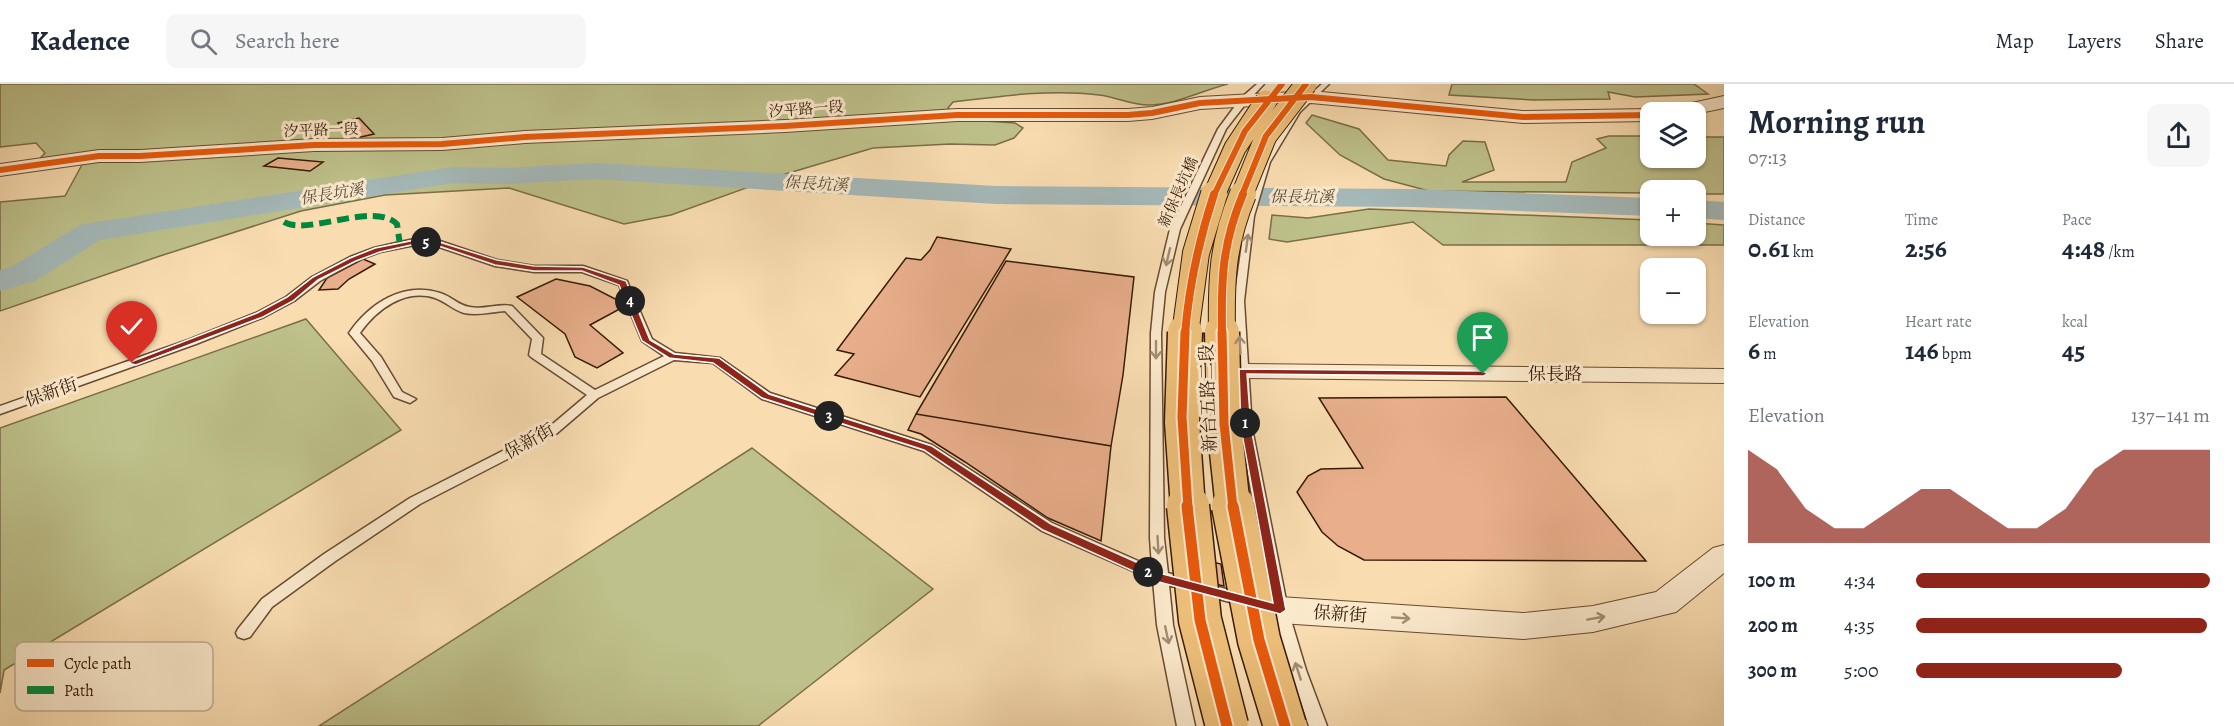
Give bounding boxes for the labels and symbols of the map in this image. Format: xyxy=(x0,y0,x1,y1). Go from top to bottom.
street label: 汐平路一段 xyxy=(768,96,844,122)
street label: 汐平路一段 xyxy=(283,119,359,141)
street label: 新保長坑橋 xyxy=(1154,154,1202,230)
water label: 保長坑溪 xyxy=(783,171,851,197)
water label: 保長坑溪 xyxy=(299,178,367,210)
water label: 保長坑溪 xyxy=(1270,186,1336,208)
pin: 5 xyxy=(411,227,441,257)
one-way arrow xyxy=(1241,234,1252,253)
one-way arrow xyxy=(1162,247,1173,266)
pin: 4 xyxy=(615,286,645,316)
pin xyxy=(106,301,157,363)
pin xyxy=(1457,312,1508,374)
one-way arrow xyxy=(1235,335,1246,355)
one-way arrow xyxy=(1150,339,1162,359)
street label: 新台五路二段 xyxy=(1194,344,1222,452)
street label: 保長路 xyxy=(1528,362,1582,386)
street label: 保新街 xyxy=(22,372,80,412)
pin: 3 xyxy=(814,401,844,431)
pin: 1 xyxy=(1230,408,1260,438)
street label: 保新街 xyxy=(500,417,558,465)
one-way arrow xyxy=(1152,534,1163,554)
pin: 2 xyxy=(1133,557,1163,587)
street label: 保新街 xyxy=(1312,600,1368,628)
one-way arrow xyxy=(1585,612,1605,623)
one-way arrow xyxy=(1391,613,1411,624)
one-way arrow xyxy=(1162,625,1173,645)
legend xyxy=(15,642,213,711)
text: Cycle path xyxy=(64,653,132,675)
one-way arrow xyxy=(1292,662,1303,681)
text: Path xyxy=(64,680,94,702)

